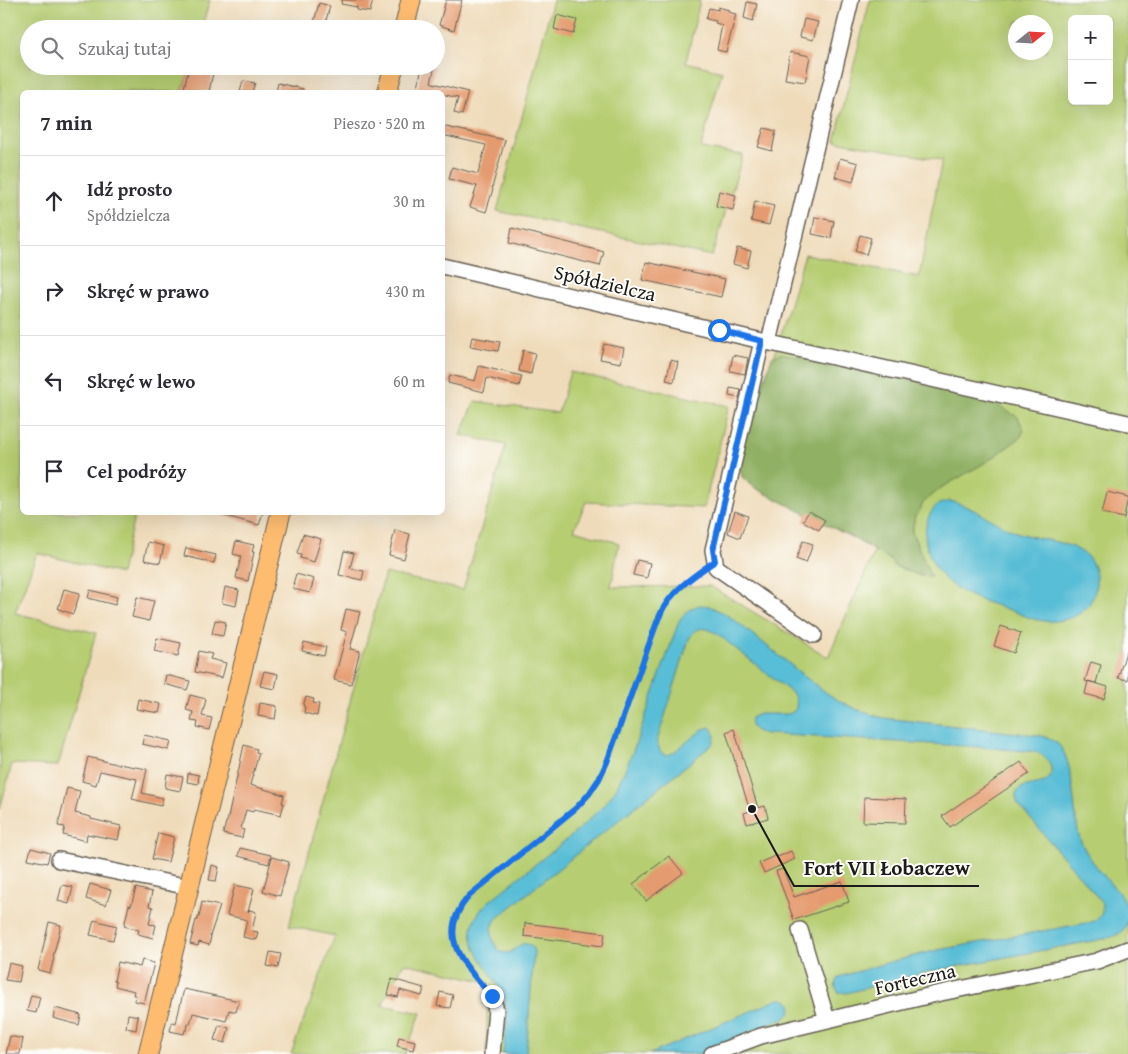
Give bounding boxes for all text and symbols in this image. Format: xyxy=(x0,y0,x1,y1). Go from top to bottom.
north arrow xyxy=(1008,15,1053,60)
map controls xyxy=(1068,15,1113,105)
button: + xyxy=(1068,15,1113,60)
search box xyxy=(20,20,445,75)
icon: search xyxy=(38,34,66,62)
text: Szukaj tutaj xyxy=(78,34,172,62)
button: − xyxy=(1068,60,1113,105)
text: 7 min xyxy=(40,107,92,138)
text: Pieszo · 520 m xyxy=(333,111,425,135)
text: Idź prosto xyxy=(87,175,172,203)
icon: ahead xyxy=(40,187,68,215)
text: 30 m xyxy=(393,189,425,213)
text: Spółdzielcza xyxy=(87,203,170,227)
street label: Spółdzielcza xyxy=(551,257,659,308)
icon: right xyxy=(40,277,68,305)
text: Skręć w prawo xyxy=(87,277,209,305)
text: 430 m xyxy=(385,279,425,303)
route start xyxy=(708,319,731,342)
icon: left xyxy=(40,367,68,395)
text: Skręć w lewo xyxy=(87,367,195,395)
text: 60 m xyxy=(393,369,425,393)
icon: arrive xyxy=(40,457,68,485)
text: Cel podróży xyxy=(87,457,187,485)
callout: Fort VII Łobaczew xyxy=(794,850,979,886)
text: Fort VII Łobaczew xyxy=(804,852,971,883)
street label: Forteczna xyxy=(872,955,959,1002)
route end xyxy=(481,985,504,1008)

